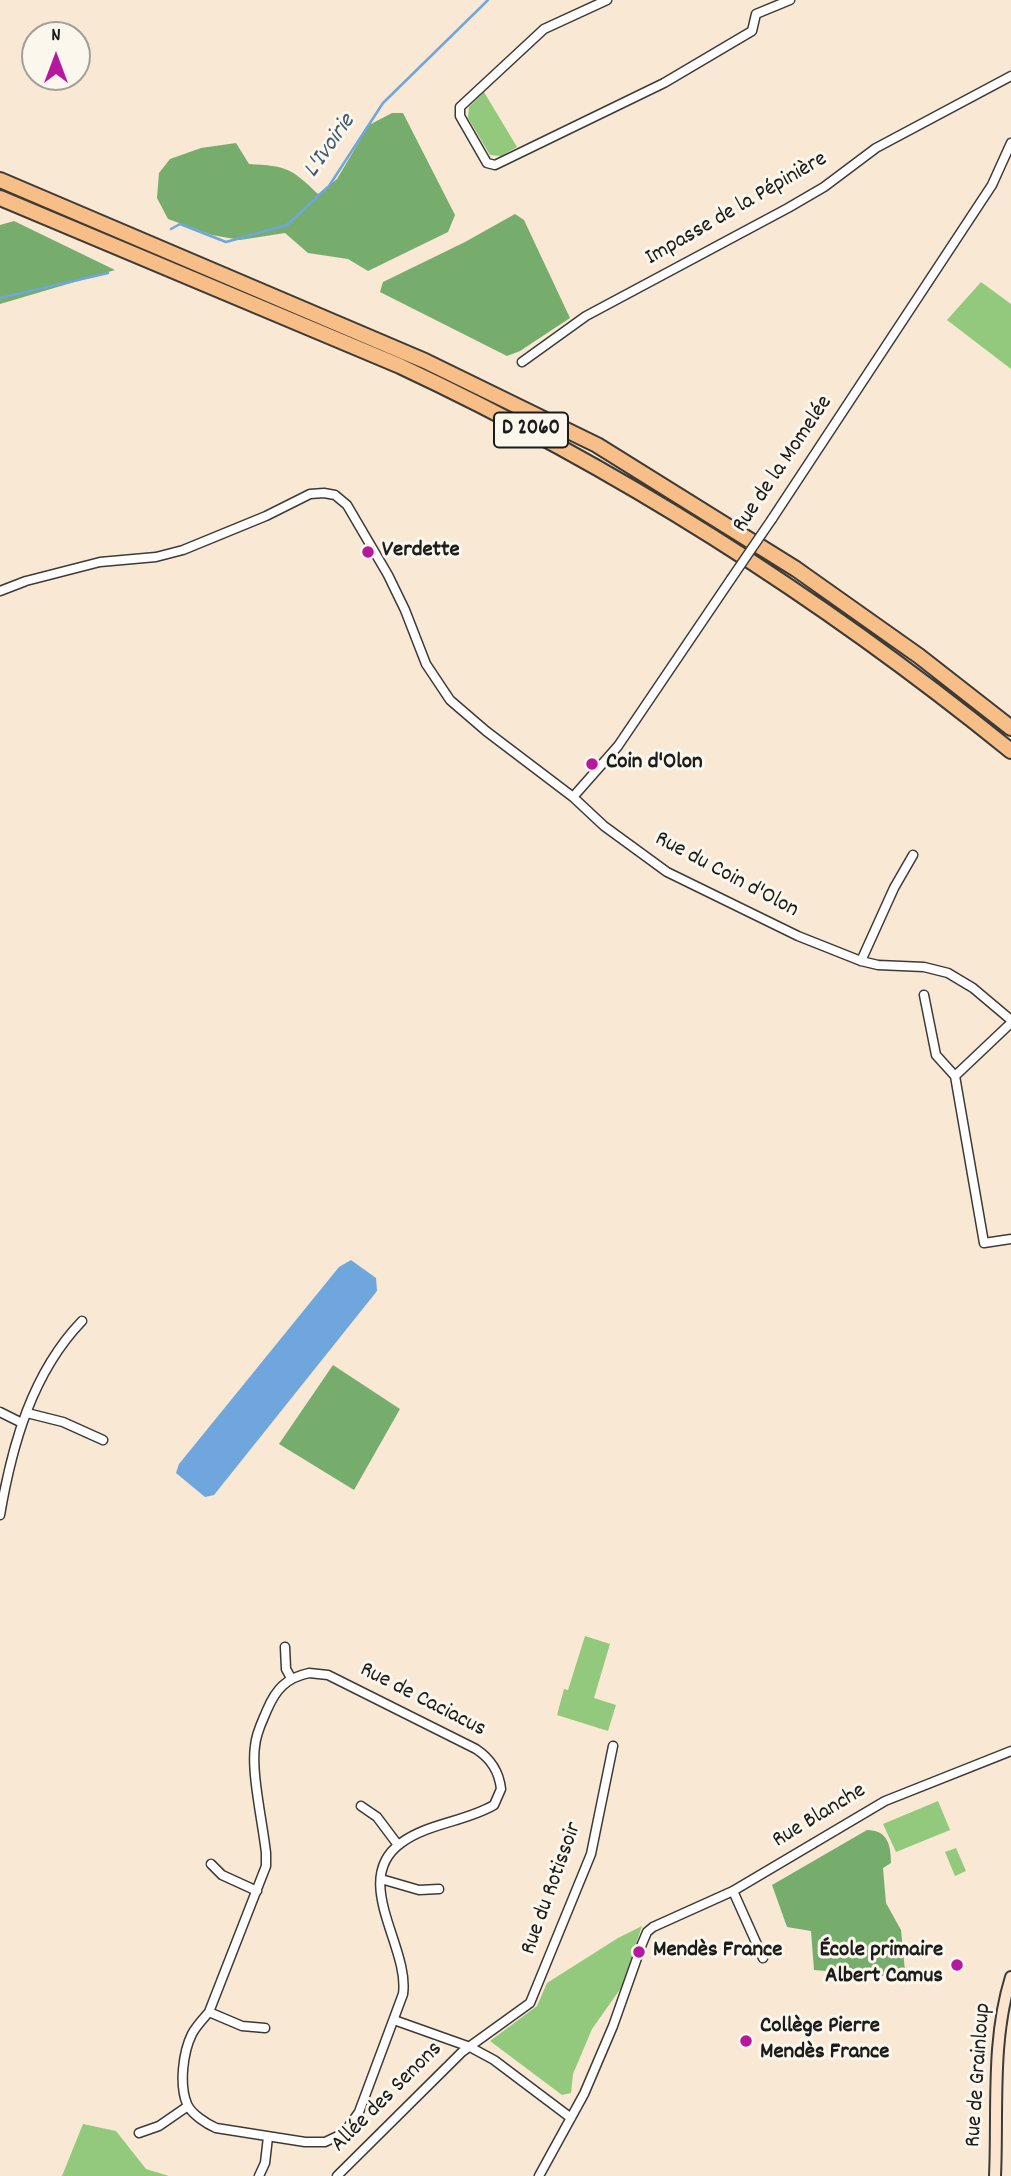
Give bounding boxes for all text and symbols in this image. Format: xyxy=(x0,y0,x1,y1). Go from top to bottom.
north arrow xyxy=(21,21,91,91)
text: N xyxy=(51,23,61,50)
water label: L'Ivoirie xyxy=(299,110,363,184)
street label: Impasse de la Pépinière xyxy=(641,147,833,273)
street label: Rue de la Momelée xyxy=(728,391,840,539)
road number: D 2060 xyxy=(494,412,568,448)
place label: Verdette xyxy=(382,538,460,566)
marker: Verdette xyxy=(360,544,376,560)
place label: Coin d'Olon xyxy=(606,750,703,778)
marker: Coin d'Olon xyxy=(584,756,600,772)
street label: Rue du Coin d'Olon xyxy=(649,826,803,926)
street label: Rue de Caciacus xyxy=(354,1657,490,1745)
street label: Rue Blanche xyxy=(768,1778,872,1856)
street label: Rue du Rotissoir xyxy=(516,1819,590,1959)
place label: Mendès France xyxy=(653,1938,782,1966)
place label: École primaire Albert Camus xyxy=(819,1938,943,1992)
marker: Mendès France xyxy=(631,1944,647,1960)
marker: École primaire Albert Camus xyxy=(949,1957,965,1973)
street label: Rue de Grainloup xyxy=(961,2002,999,2148)
place label: Collège Pierre Mendès France xyxy=(760,2014,889,2068)
marker: Collège Pierre Mendès France xyxy=(738,2033,754,2049)
street label: Allée des Senons xyxy=(327,2037,449,2159)

